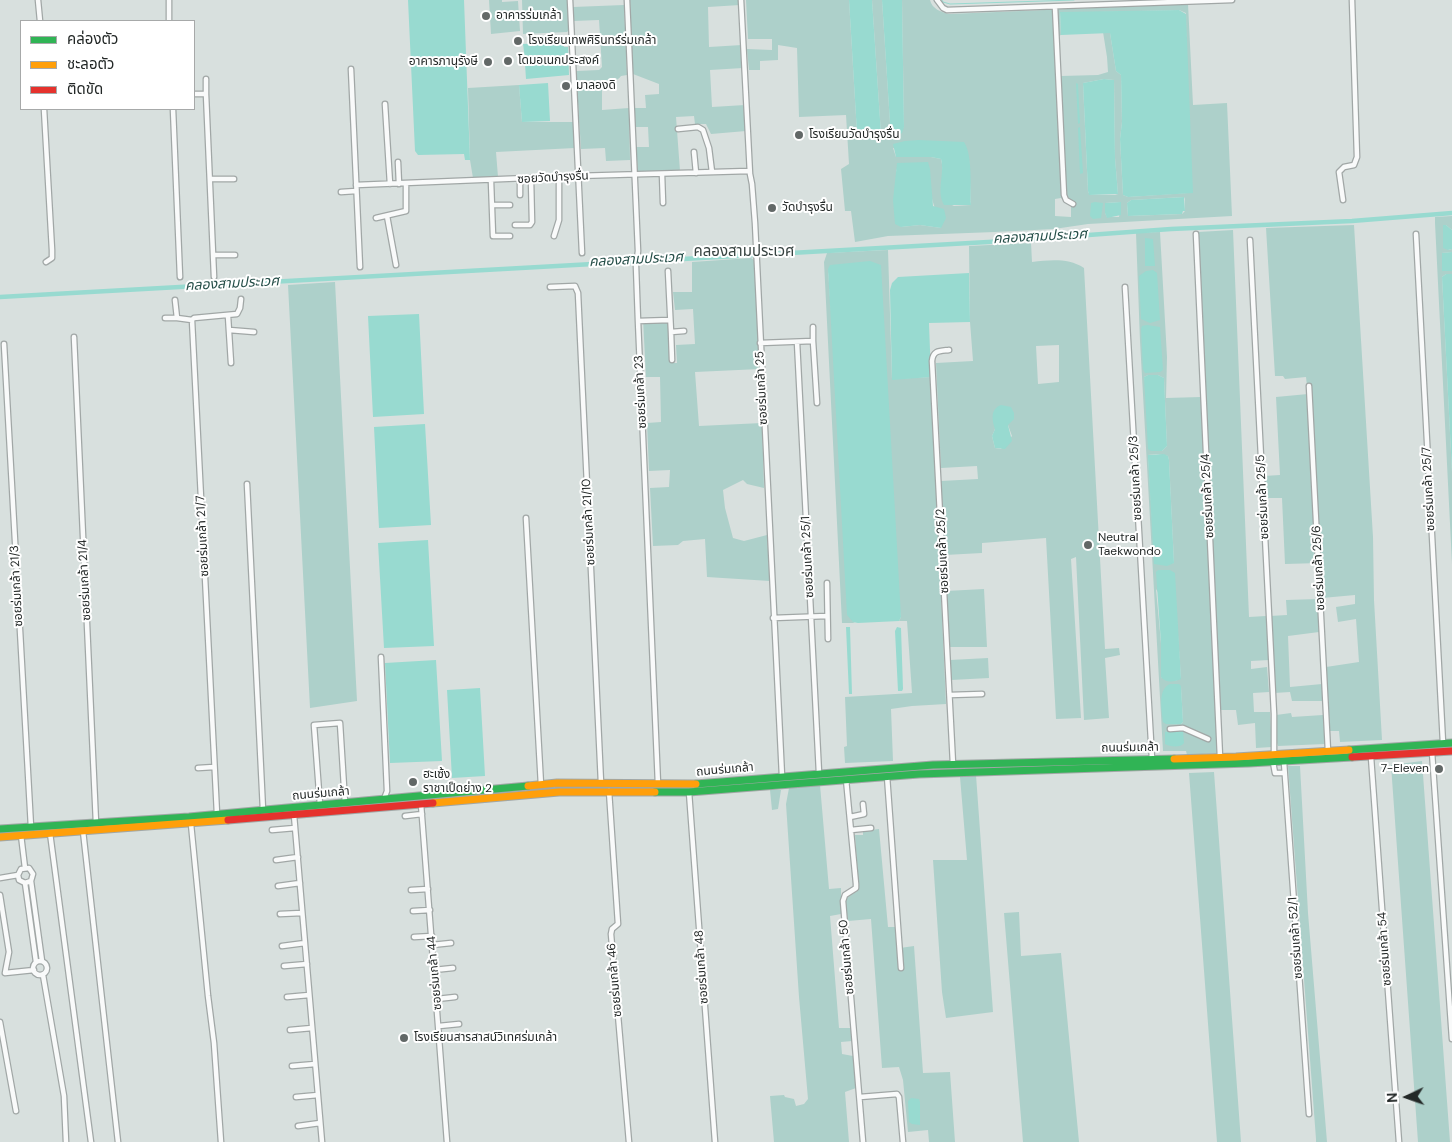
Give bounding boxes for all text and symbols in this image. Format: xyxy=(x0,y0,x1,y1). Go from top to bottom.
place label: อาคารร่มเกล้า xyxy=(496,9,562,23)
marker: อาคารร่มเกล้า xyxy=(480,10,492,22)
legend xyxy=(20,20,195,110)
text: คล่องตัว xyxy=(67,29,118,49)
place label: โรงเรียนเทพศิรินทร์ร่มเกล้า xyxy=(528,34,656,48)
marker: โรงเรียนเทพศิรินทร์ร่มเกล้า xyxy=(512,35,524,47)
text: ชะลอตัว xyxy=(67,54,114,74)
place label: โดมอเนกประสงค์ xyxy=(518,54,599,68)
place label: อาคารภานุรังษี xyxy=(409,55,478,69)
marker: โดมอเนกประสงค์ xyxy=(502,55,514,67)
marker: อาคารภานุรังษี xyxy=(482,56,494,68)
text: ติดขัด xyxy=(67,79,103,99)
place label: มาลองดิ xyxy=(576,79,616,93)
marker: มาลองดิ xyxy=(560,80,572,92)
place label: โรงเรียนวัดบำรุงรื่น xyxy=(809,128,900,142)
marker: โรงเรียนวัดบำรุงรื่น xyxy=(793,129,805,141)
street label: ซอยวัดบำรุงรื่น xyxy=(517,169,589,187)
place label: วัดบำรุงรื่น xyxy=(782,201,833,215)
marker: วัดบำรุงรื่น xyxy=(766,202,778,214)
water label: คลองสามประเวศ xyxy=(993,226,1087,248)
district label: คลองสามประเวศ xyxy=(694,243,794,261)
water label: คลองสามประเวศ xyxy=(589,249,683,271)
water label: คลองสามประเวศ xyxy=(185,273,279,295)
street label: ซอยร่มเกล้า 25 xyxy=(753,351,771,425)
street label: ซอยร่มเกล้า 23 xyxy=(632,355,650,429)
street label: ซอยร่มเกล้า 25/3 xyxy=(1127,435,1145,521)
street label: ซอยร่มเกล้า 25/7 xyxy=(1420,446,1438,532)
street label: ซอยร่มเกล้า 25/4 xyxy=(1199,453,1217,539)
street label: ซอยร่มเกล้า 25/5 xyxy=(1254,454,1272,540)
street label: ซอยร่มเกล้า 21/10 xyxy=(580,478,598,566)
street label: ซอยร่มเกล้า 21/7 xyxy=(194,495,212,577)
street label: ซอยร่มเกล้า 25/2 xyxy=(934,508,952,594)
street label: ซอยร่มเกล้า 25/1 xyxy=(799,516,817,598)
street label: ซอยร่มเกล้า 25/6 xyxy=(1310,525,1328,611)
place label: Neutral Taekwondo xyxy=(1098,531,1161,559)
street label: ซอยร่มเกล้า 21/4 xyxy=(76,539,94,621)
marker: Neutral Taekwondo xyxy=(1082,539,1094,551)
street label: ซอยร่มเกล้า 21/3 xyxy=(8,545,26,627)
street label: ถนนร่มเกล้า xyxy=(1101,740,1159,756)
street label: ถนนร่มเกล้า xyxy=(696,760,754,780)
place label: 7-Eleven xyxy=(1381,762,1429,776)
marker: 7-Eleven xyxy=(1433,763,1445,775)
place label: ฮะเซ้ง ราชาเป็ดย่าง 2 xyxy=(423,768,492,796)
marker: ฮะเซ้ง ราชาเป็ดย่าง 2 xyxy=(407,776,419,788)
street label: ถนนร่มเกล้า xyxy=(292,784,350,804)
street label: ซอยร่มเกล้า 52/1 xyxy=(1286,897,1306,979)
street label: ซอยร่มเกล้า 54 xyxy=(1375,912,1395,986)
street label: ซอยร่มเกล้า 50 xyxy=(837,919,857,995)
street label: ซอยร่มเกล้า 48 xyxy=(692,930,712,1004)
street label: ซอยร่มเกล้า 44 xyxy=(425,935,445,1011)
street label: ซอยร่มเกล้า 46 xyxy=(605,942,625,1018)
place label: โรงเรียนสารสาสน์วิเทศร่มเกล้า xyxy=(414,1031,557,1045)
marker: โรงเรียนสารสาสน์วิเทศร่มเกล้า xyxy=(398,1032,410,1044)
north arrow xyxy=(1382,1072,1432,1122)
text: N xyxy=(1383,1092,1401,1103)

